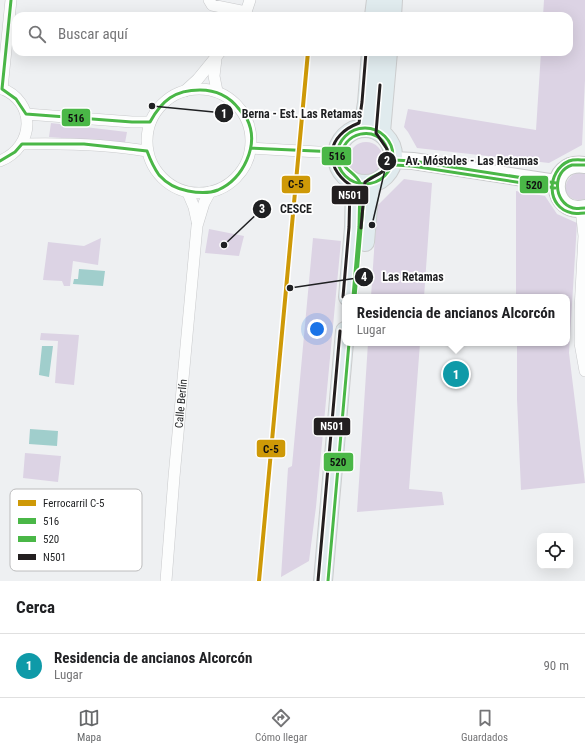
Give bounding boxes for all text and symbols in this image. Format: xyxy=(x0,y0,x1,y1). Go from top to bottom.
search box xyxy=(12,12,573,56)
icon: search xyxy=(26,23,48,45)
text: Buscar aquí xyxy=(58,25,128,43)
callout: Berna - Est. Las Retamas xyxy=(214,101,370,125)
text: 1 xyxy=(221,107,227,121)
text: Berna - Est. Las Retamas xyxy=(242,107,363,121)
line badge: 516 xyxy=(61,108,91,127)
text: 516 xyxy=(68,112,85,125)
line badge: 516 xyxy=(321,146,352,166)
callout: Av. Móstoles - Las Retamas xyxy=(377,149,546,173)
text: 516 xyxy=(329,150,346,163)
text: 2 xyxy=(384,154,390,168)
text: Av. Móstoles - Las Retamas xyxy=(406,154,539,168)
line badge: C-5 xyxy=(281,175,311,194)
line badge: 520 xyxy=(519,175,549,194)
text: C-5 xyxy=(288,178,304,191)
text: 520 xyxy=(526,179,543,192)
line badge: N501 xyxy=(331,185,369,205)
text: N501 xyxy=(338,189,362,202)
callout: CESCE xyxy=(252,197,320,221)
text: 3 xyxy=(259,202,265,216)
text: CESCE xyxy=(280,202,312,216)
callout: Las Retamas xyxy=(354,265,451,289)
text: 4 xyxy=(361,270,367,284)
text: Las Retamas xyxy=(382,270,444,284)
popup xyxy=(342,294,570,346)
text: Residencia de ancianos Alcorcón xyxy=(357,304,555,322)
your location xyxy=(307,319,327,339)
text: Lugar xyxy=(357,322,386,337)
pin: 1 xyxy=(443,359,469,389)
street label: Calle Berlín xyxy=(173,379,190,429)
line badge: N501 xyxy=(313,417,351,436)
text: N501 xyxy=(320,420,344,433)
line badge: C-5 xyxy=(256,439,286,458)
text: C-5 xyxy=(263,443,279,456)
line badge: 520 xyxy=(323,452,354,472)
text: 520 xyxy=(330,456,347,469)
legend xyxy=(10,489,142,571)
text: Ferrocarril C-5 xyxy=(43,497,104,510)
text: 516 xyxy=(43,515,59,528)
text: 520 xyxy=(43,533,59,546)
map controls xyxy=(537,533,573,569)
button: locate xyxy=(537,533,573,569)
text: N501 xyxy=(43,551,66,564)
text: Cerca xyxy=(16,597,55,617)
text: Residencia de ancianos Alcorcón xyxy=(54,649,252,667)
text: 1 xyxy=(26,658,32,673)
text: 90 m xyxy=(543,658,569,673)
text: Lugar xyxy=(54,667,83,682)
tab: Mapa xyxy=(77,707,101,744)
tab: Cómo llegar xyxy=(255,707,307,744)
tab: Guardados xyxy=(461,707,508,744)

